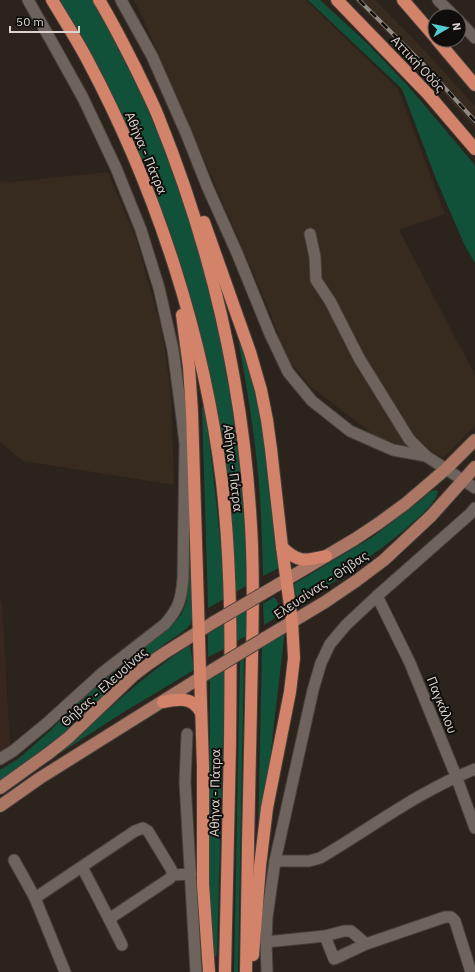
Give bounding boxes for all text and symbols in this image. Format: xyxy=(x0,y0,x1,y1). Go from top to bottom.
scale bar xyxy=(10,8,79,34)
north arrow xyxy=(427,8,467,48)
text: 50 m xyxy=(16,14,44,29)
text: N xyxy=(449,21,464,31)
street label: Αττική Οδός xyxy=(387,32,449,96)
street label: Αθήνα - Πάτρα xyxy=(121,109,171,197)
street label: Αθήνα - Πάτρα xyxy=(219,423,247,513)
street label: Ελευσίνας - Θήβας xyxy=(270,547,372,623)
street label: Θήβας - Ελευσίνας xyxy=(57,644,151,730)
street label: Παγκάλου xyxy=(423,674,461,736)
street label: Αθήνα - Πάτρα xyxy=(206,749,224,837)

